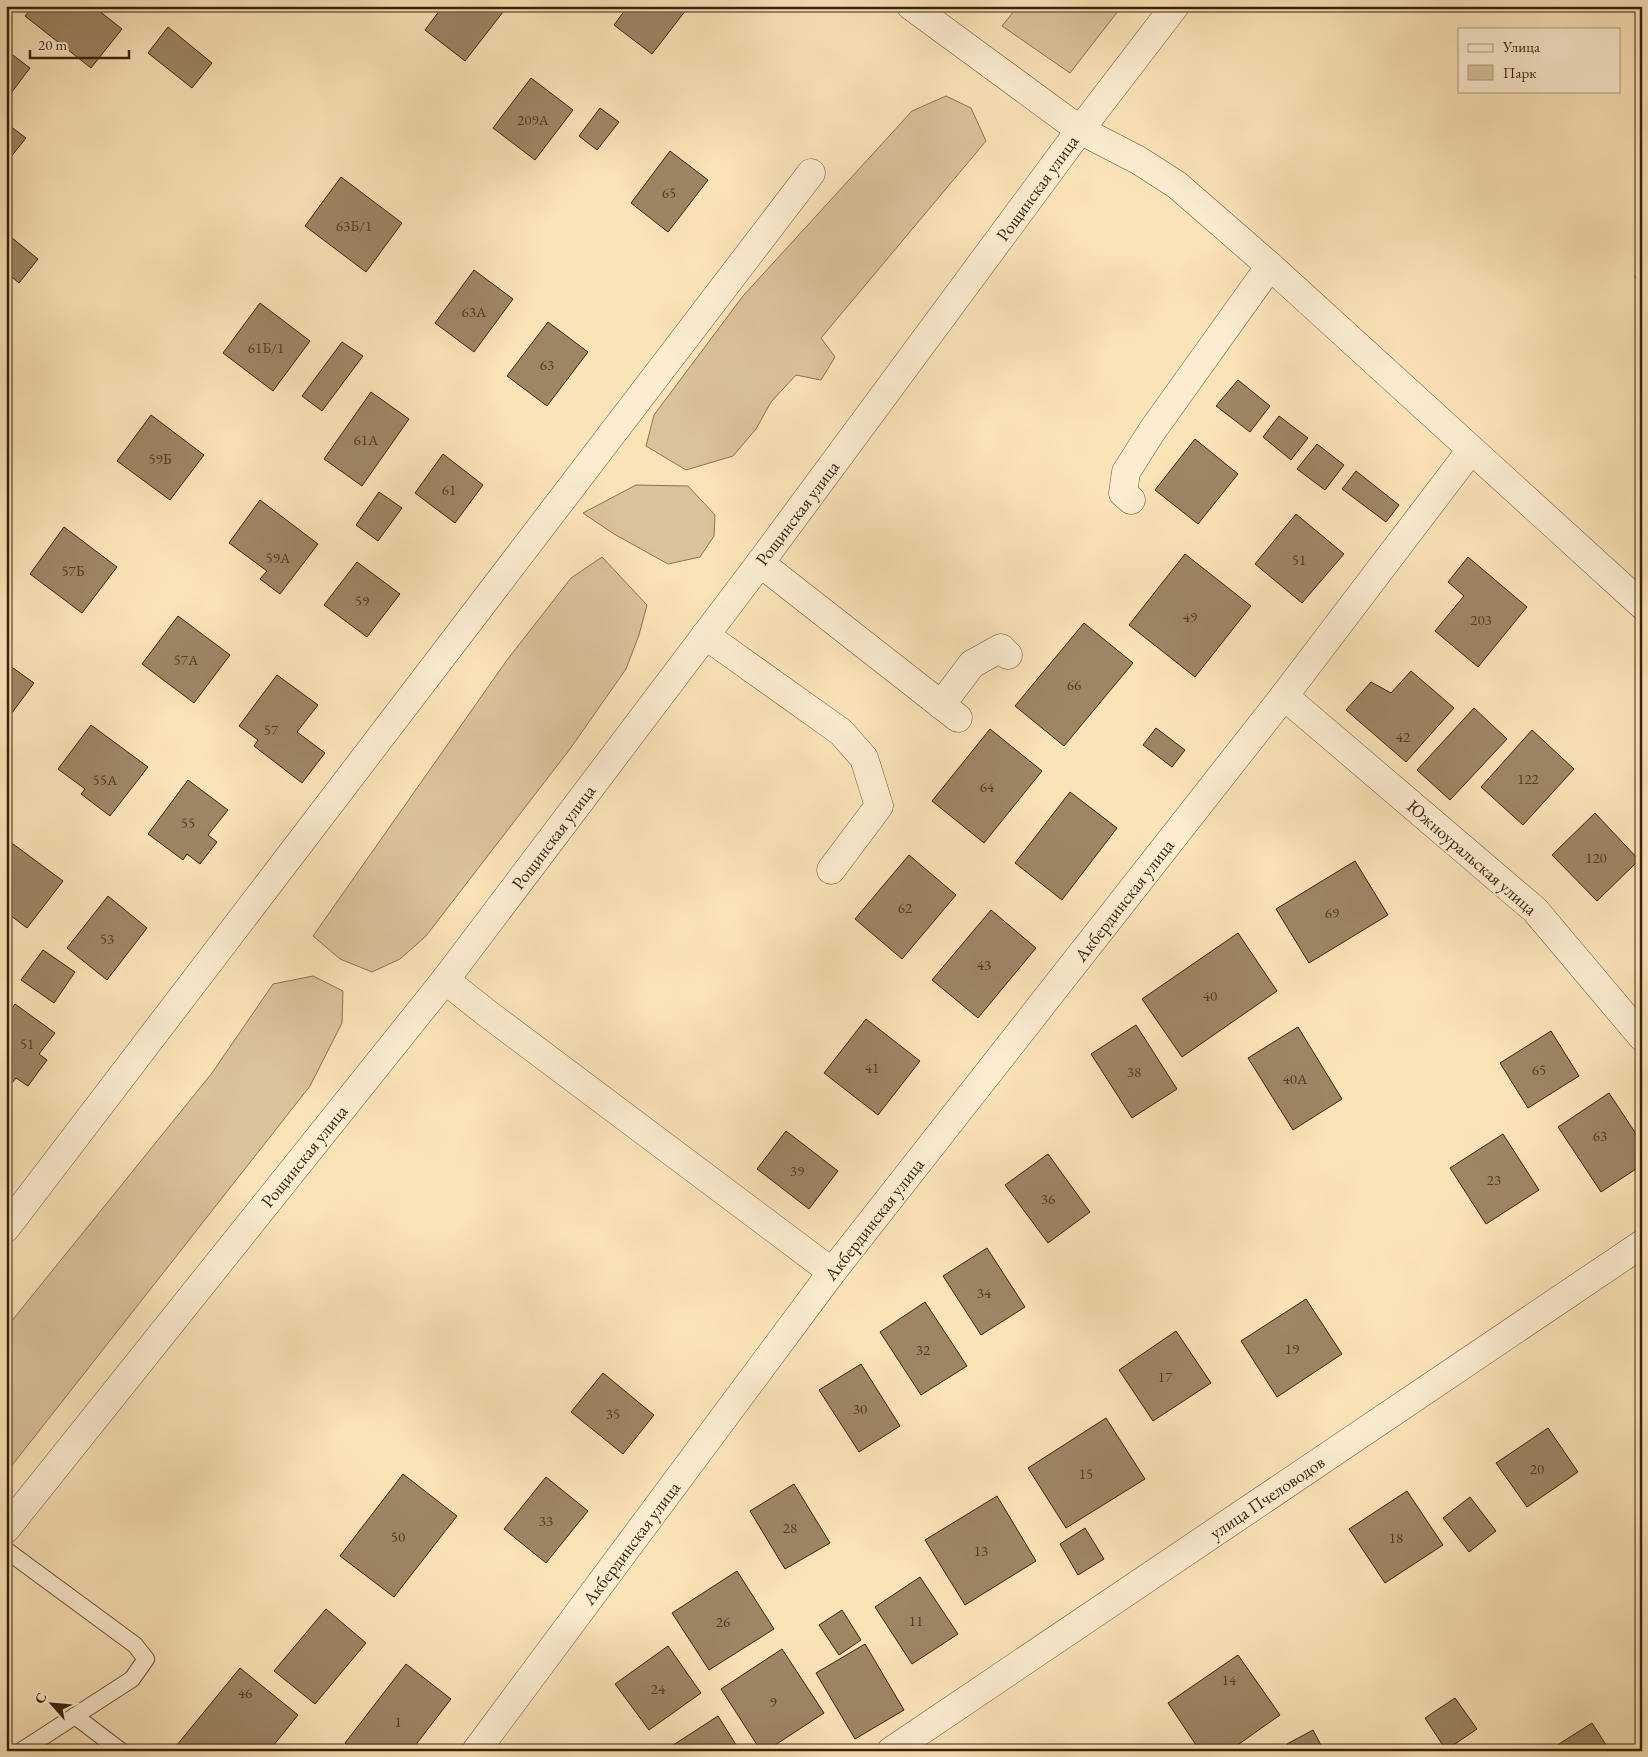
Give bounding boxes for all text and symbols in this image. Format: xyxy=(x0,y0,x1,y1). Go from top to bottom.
scale bar xyxy=(30,28,129,60)
legend xyxy=(1458,28,1620,92)
text: 20 m xyxy=(38,35,67,54)
text: Улица xyxy=(1502,37,1540,56)
text: Парк xyxy=(1503,63,1536,82)
house number: 209А xyxy=(517,110,550,129)
street label: Рощинская улица xyxy=(991,130,1084,246)
house number: 65 xyxy=(662,183,676,202)
house number: 63Б/1 xyxy=(336,216,372,235)
house number: 63А xyxy=(462,302,487,321)
house number: 61Б/1 xyxy=(248,338,284,357)
house number: 63 xyxy=(540,355,554,374)
house number: 61А xyxy=(354,430,379,449)
house number: 59Б xyxy=(148,449,172,468)
street label: Рощинская улица xyxy=(750,455,844,570)
house number: 61 xyxy=(442,480,456,499)
house number: 59А xyxy=(266,548,291,567)
house number: 51 xyxy=(1292,550,1306,569)
house number: 57Б xyxy=(61,561,85,580)
house number: 59 xyxy=(355,591,369,610)
house number: 49 xyxy=(1183,607,1197,626)
house number: 203 xyxy=(1470,610,1492,629)
house number: 57А xyxy=(174,650,199,669)
house number: 66 xyxy=(1067,675,1081,694)
house number: 57 xyxy=(264,720,279,739)
house number: 42 xyxy=(1396,727,1411,746)
house number: 122 xyxy=(1517,769,1540,788)
house number: 55А xyxy=(93,770,118,789)
house number: 64 xyxy=(980,777,995,796)
street label: Рощинская улица xyxy=(506,779,600,894)
street label: Южноуральская улица xyxy=(1402,794,1542,920)
house number: 55 xyxy=(181,813,195,832)
street label: Акбердинская улица xyxy=(1069,834,1179,967)
house number: 120 xyxy=(1585,848,1607,867)
house number: 62 xyxy=(898,898,913,917)
house number: 69 xyxy=(1325,903,1339,922)
house number: 53 xyxy=(100,929,114,948)
house number: 43 xyxy=(977,955,991,974)
house number: 40 xyxy=(1203,986,1217,1005)
house number: 51 xyxy=(20,1034,34,1053)
house number: 41 xyxy=(865,1058,879,1077)
house number: 65 xyxy=(1532,1060,1546,1079)
house number: 38 xyxy=(1127,1062,1141,1081)
house number: 40А xyxy=(1283,1069,1308,1088)
street label: Рощинская улица xyxy=(256,1099,353,1212)
house number: 63 xyxy=(1593,1126,1607,1145)
street label: Акбердинская улица xyxy=(819,1153,929,1286)
house number: 39 xyxy=(790,1161,804,1180)
house number: 23 xyxy=(1487,1170,1501,1189)
house number: 36 xyxy=(1041,1189,1055,1208)
house number: 34 xyxy=(977,1283,992,1302)
house number: 19 xyxy=(1285,1339,1299,1358)
house number: 32 xyxy=(916,1340,931,1359)
house number: 17 xyxy=(1158,1367,1173,1386)
house number: 30 xyxy=(853,1399,867,1418)
house number: 35 xyxy=(606,1404,620,1423)
street label: улица Пчеловодов xyxy=(1205,1450,1329,1544)
house number: 20 xyxy=(1530,1459,1544,1478)
house number: 15 xyxy=(1079,1464,1093,1483)
street label: Акбердинская улица xyxy=(576,1476,685,1610)
house number: 33 xyxy=(539,1511,553,1530)
house number: 28 xyxy=(783,1518,797,1537)
house number: 50 xyxy=(391,1527,405,1546)
house number: 18 xyxy=(1389,1528,1403,1547)
house number: 13 xyxy=(974,1541,988,1560)
house number: 11 xyxy=(909,1611,923,1630)
house number: 26 xyxy=(716,1612,730,1631)
house number: 14 xyxy=(1222,1670,1237,1689)
house number: 24 xyxy=(651,1679,666,1698)
north arrow xyxy=(28,1680,78,1730)
house number: 46 xyxy=(238,1683,252,1702)
text: С xyxy=(30,1690,51,1707)
house number: 9 xyxy=(769,1692,777,1711)
house number: 1 xyxy=(394,1712,402,1731)

